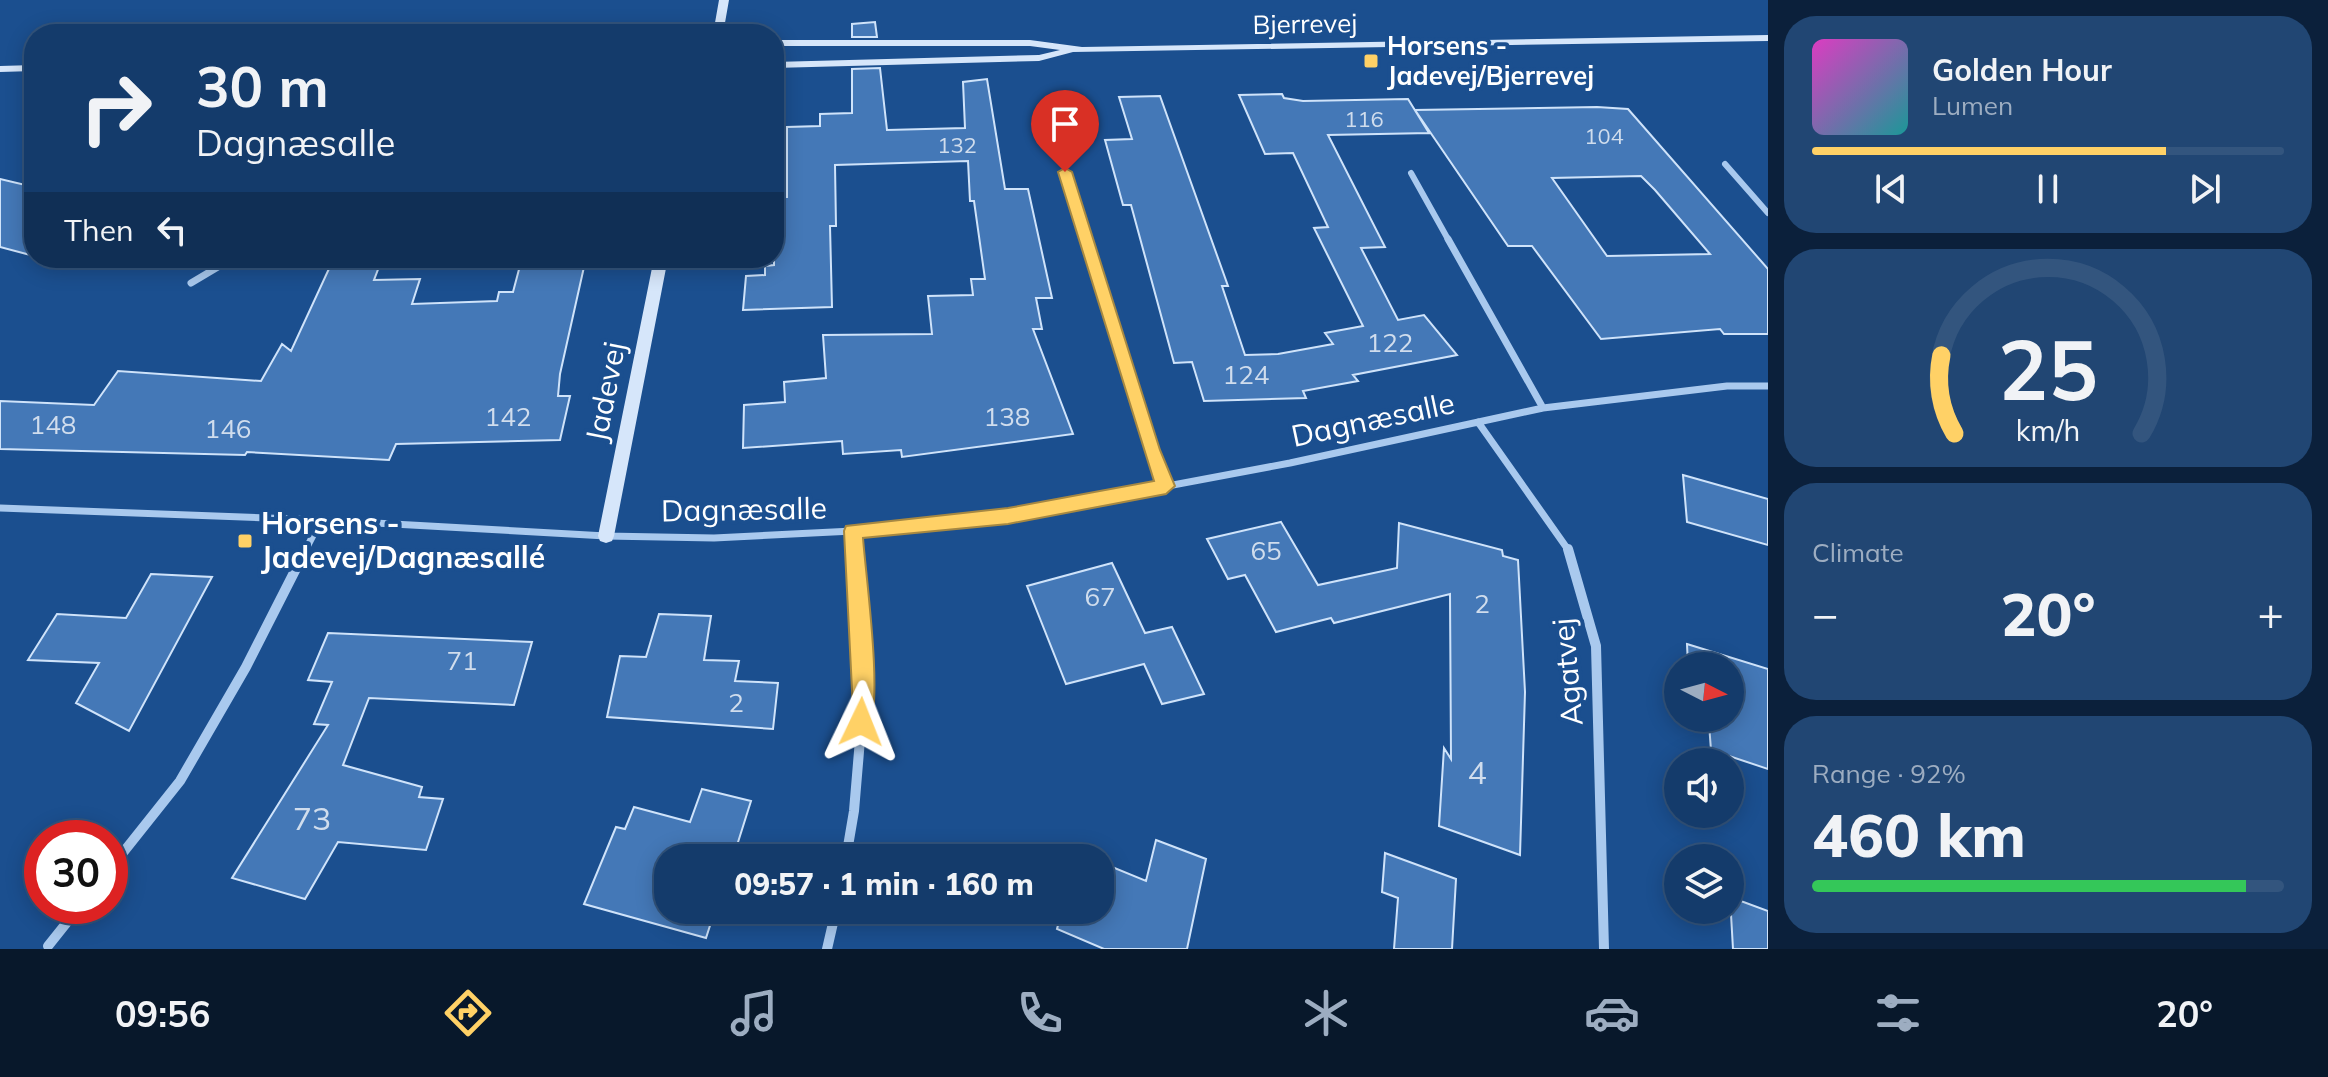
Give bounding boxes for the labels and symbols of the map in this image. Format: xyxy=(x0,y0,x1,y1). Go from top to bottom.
street label: Bjerrevej xyxy=(1252,6,1358,41)
place label: Horsens - Jadevej/Bjerrevej xyxy=(1387,29,1594,92)
marker: Horsens - Jadevej/Bjerrevej xyxy=(1362,52,1380,70)
pin xyxy=(1031,90,1099,172)
house number: 116 xyxy=(1344,105,1384,133)
house number: 104 xyxy=(1584,122,1624,150)
house number: 132 xyxy=(937,131,977,159)
house number: 122 xyxy=(1367,326,1413,359)
street label: Jadevej xyxy=(577,339,633,445)
house number: 124 xyxy=(1223,358,1269,391)
street label: Dagnæsalle xyxy=(1288,383,1458,455)
house number: 142 xyxy=(485,400,531,433)
house number: 138 xyxy=(984,400,1030,433)
house number: 148 xyxy=(30,408,76,441)
house number: 146 xyxy=(205,412,251,445)
street label: Dagnæsalle xyxy=(661,489,827,529)
place label: Horsens - Jadevej/Dagnæsallé xyxy=(261,504,545,576)
marker: Horsens - Jadevej/Dagnæsallé xyxy=(236,532,254,550)
house number: 65 xyxy=(1250,534,1282,567)
house number: 67 xyxy=(1084,580,1116,613)
house number: 2 xyxy=(1474,587,1490,620)
street label: Agatvej xyxy=(1543,617,1591,727)
house number: 71 xyxy=(446,644,478,677)
north arrow xyxy=(1664,652,1744,732)
position arrow xyxy=(819,680,903,764)
house number: 2 xyxy=(728,686,744,719)
house number: 4 xyxy=(1467,752,1487,792)
house number: 73 xyxy=(293,798,331,838)
speed limit sign: 30 xyxy=(24,820,128,924)

